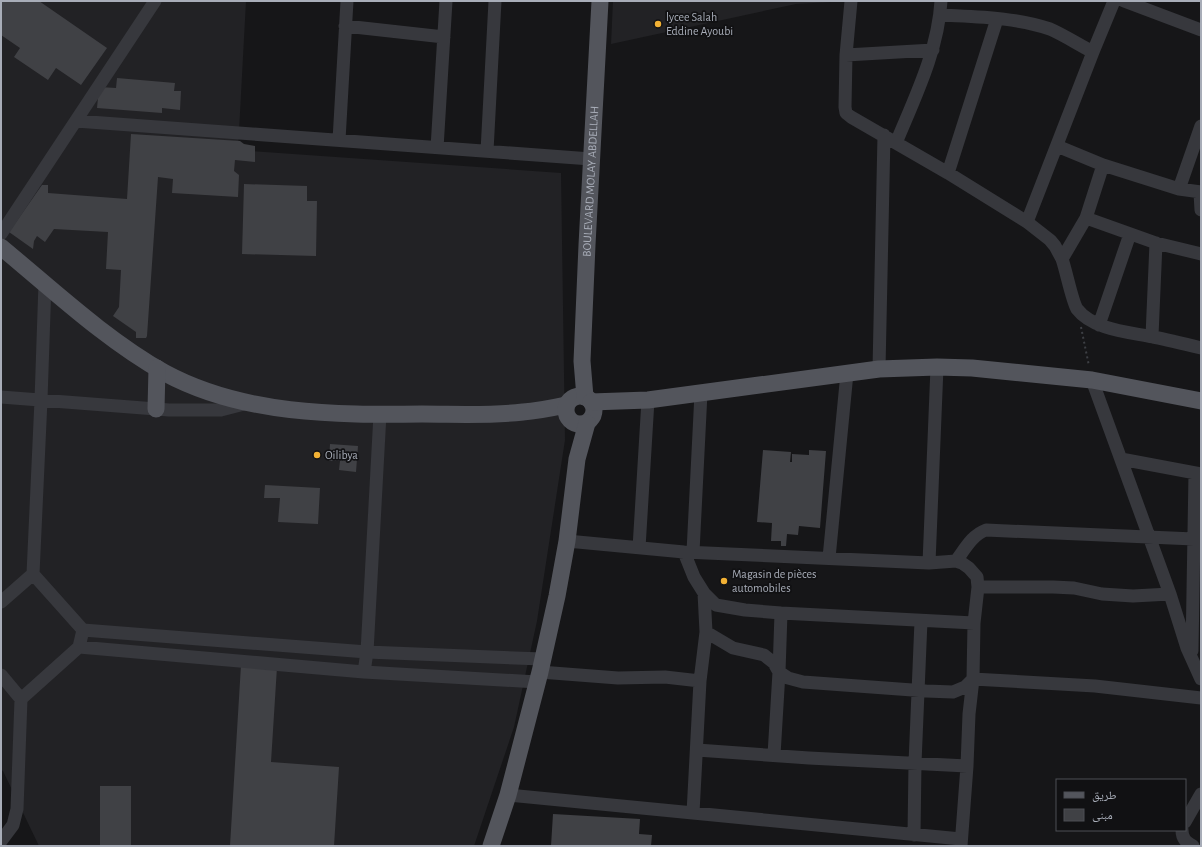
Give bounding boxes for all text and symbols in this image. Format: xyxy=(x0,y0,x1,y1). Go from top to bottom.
place label: lycee Salah Eddine Ayoubi xyxy=(666,11,733,38)
marker: lycee Salah Eddine Ayoubi xyxy=(653,19,663,29)
street label: BOULEVARD MOLAY ABDELLAH xyxy=(580,106,600,257)
place label: Oilibya xyxy=(325,449,358,462)
marker: Oilibya xyxy=(312,450,322,460)
place label: Magasin de pièces automobiles xyxy=(732,568,817,594)
marker: Magasin de pièces automobiles xyxy=(719,576,729,586)
legend xyxy=(1056,779,1186,831)
text: طريق xyxy=(1092,789,1117,802)
text: مبنى xyxy=(1092,809,1113,822)

